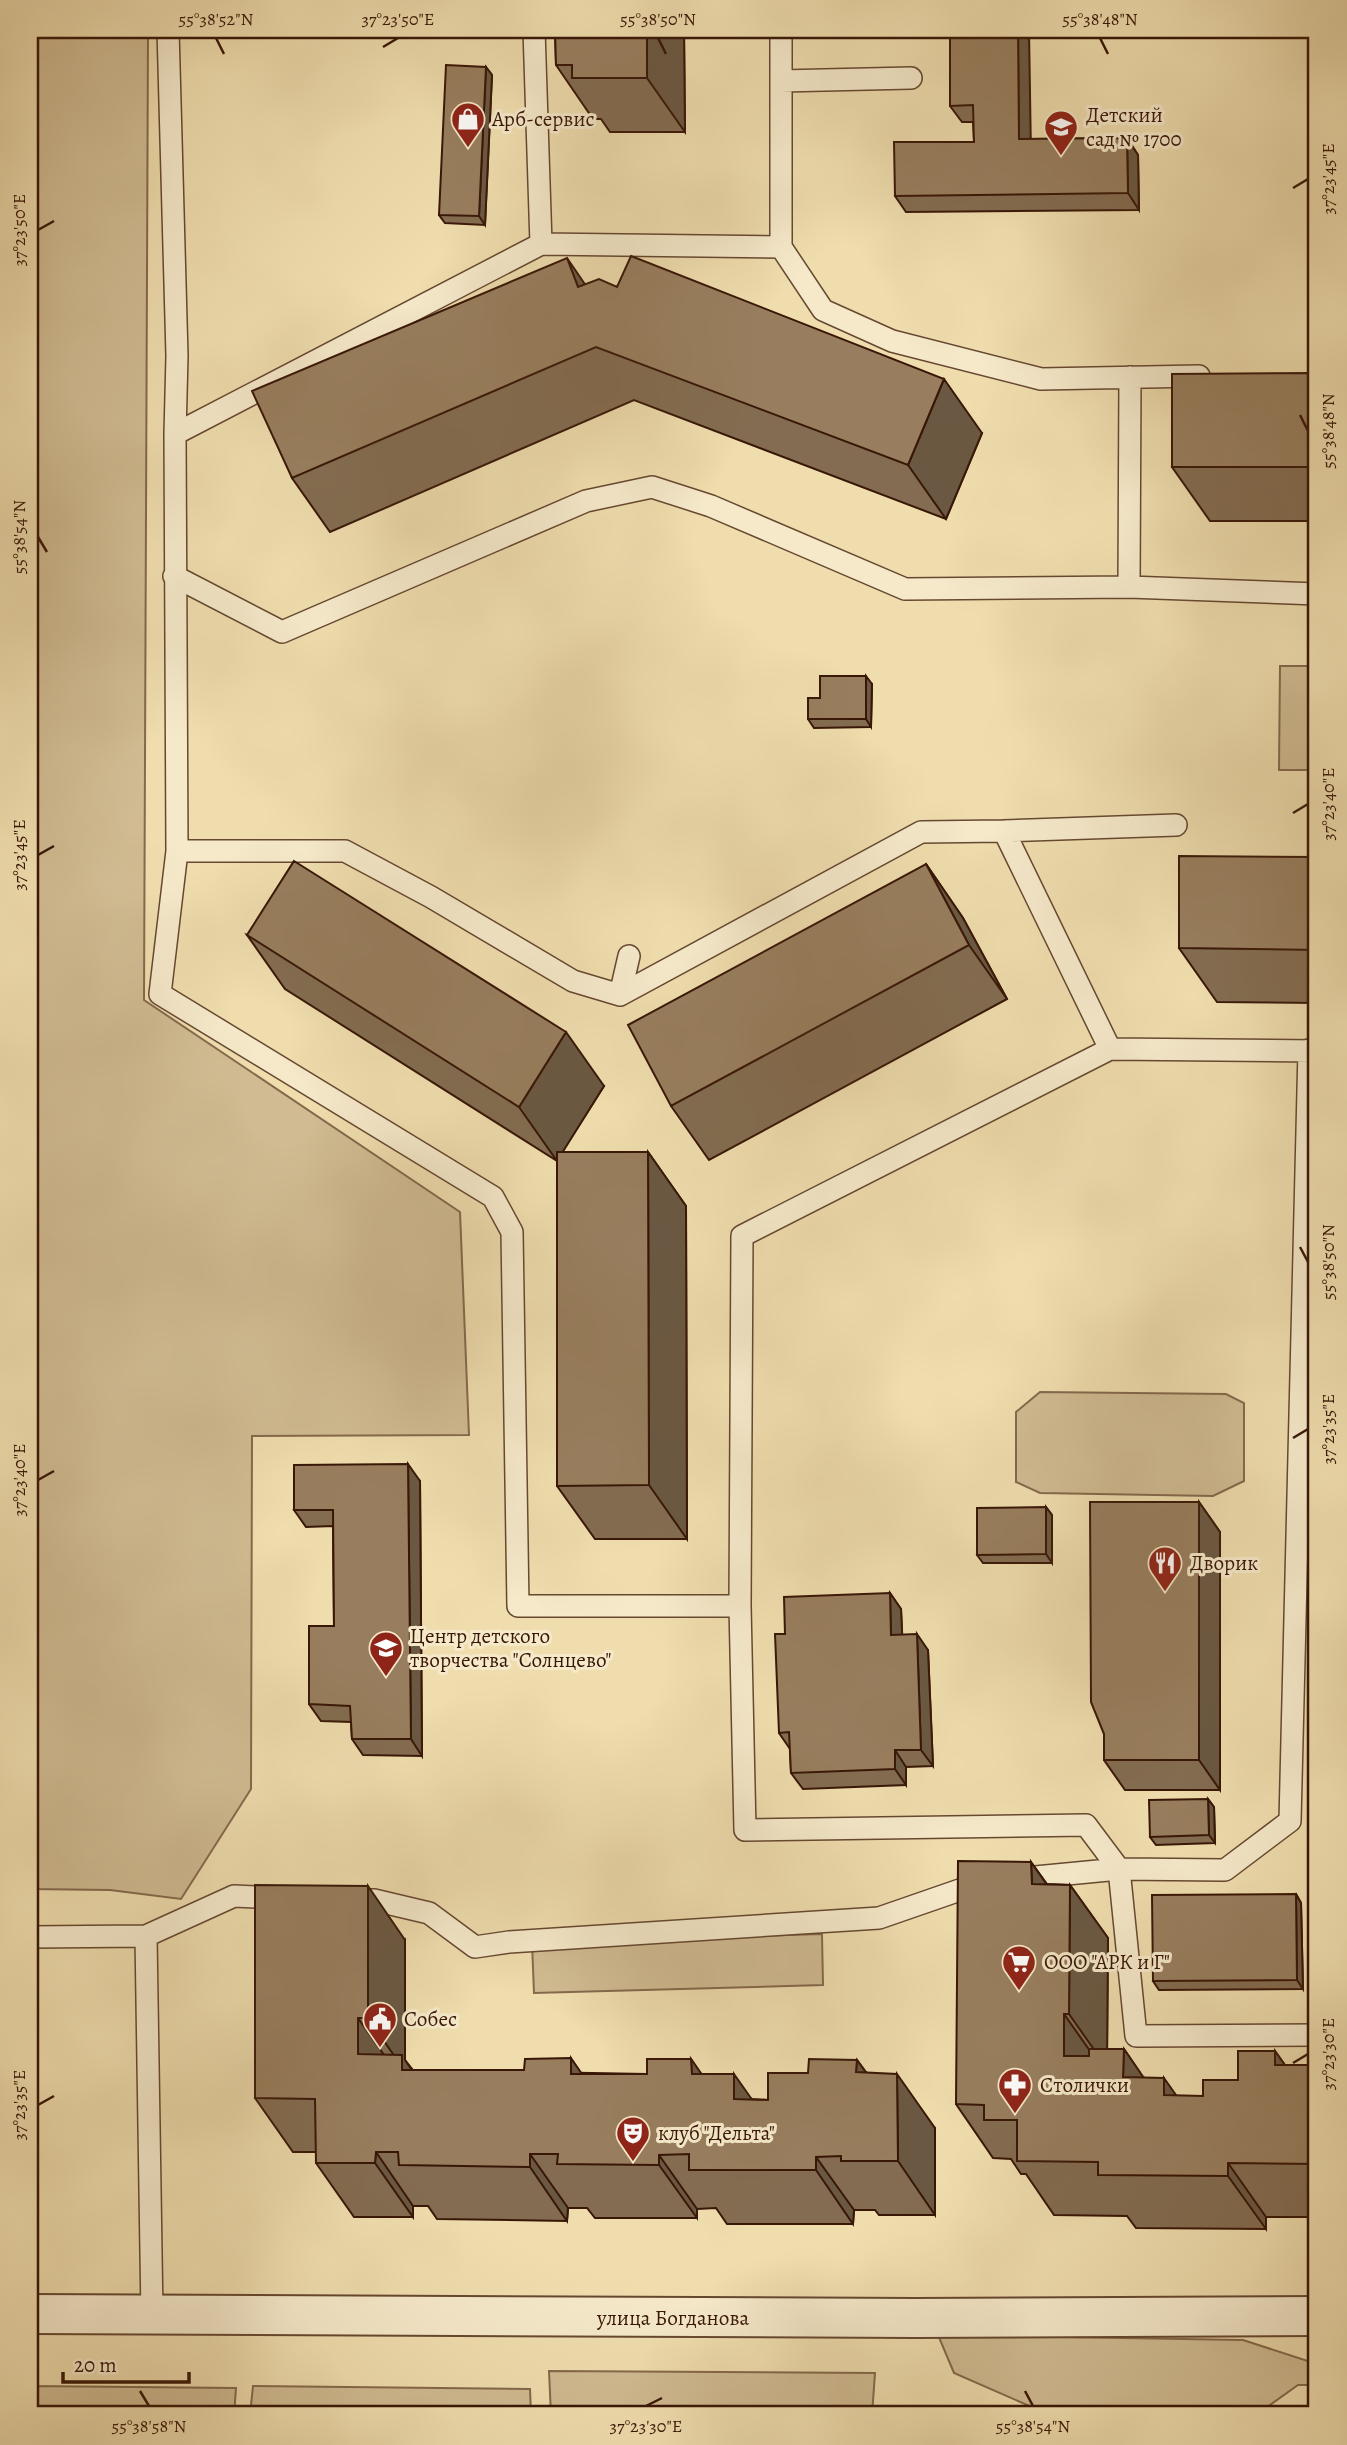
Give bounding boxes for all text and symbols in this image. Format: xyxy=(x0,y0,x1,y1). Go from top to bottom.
text: 55°38'52"N xyxy=(179,7,254,31)
text: 37°23'50"E xyxy=(361,7,435,31)
text: 55°38'50"N xyxy=(620,7,696,31)
text: 55°38'48"N xyxy=(1062,7,1138,31)
shop icon: Арб-сервис xyxy=(449,100,487,149)
place label: Детский сад № 1700 xyxy=(1086,101,1182,153)
place label: Арб-сервис xyxy=(491,105,595,133)
school or university icon: Детский сад № 1700 xyxy=(1042,108,1080,157)
text: 37°23'45"E xyxy=(1316,143,1340,215)
text: 37°23'50"E xyxy=(7,193,31,267)
text: 55°38'48"N xyxy=(1316,393,1340,469)
text: 55°38'54"N xyxy=(7,500,31,574)
text: 37°23'40"E xyxy=(1316,767,1340,841)
text: 37°23'45"E xyxy=(7,819,31,891)
text: 55°38'50"N xyxy=(1316,1224,1340,1300)
text: 37°23'35"E xyxy=(1316,1394,1340,1464)
text: 37°23'40"E xyxy=(7,1443,31,1517)
restaurant icon: Дворик xyxy=(1146,1544,1184,1593)
place label: Дворик xyxy=(1190,1549,1258,1577)
place label: Центр детского творчества "Солнцево" xyxy=(410,1622,612,1674)
school or university icon: Центр детского творчества "Солнцево" xyxy=(367,1629,405,1678)
supermarket icon: ООО "АРК и Г" xyxy=(1000,1943,1038,1992)
place label: ООО "АРК и Г" xyxy=(1044,1948,1170,1976)
public building icon: Собес xyxy=(361,2000,399,2049)
place label: Собес xyxy=(404,2005,457,2033)
text: 37°23'30"E xyxy=(1316,2018,1340,2090)
pharmacy icon: Столички xyxy=(996,2066,1034,2115)
text: 37°23'35"E xyxy=(7,2070,31,2140)
place label: Столички xyxy=(1040,2071,1129,2099)
theatre icon: клуб "Дельта" xyxy=(614,2114,652,2163)
place label: клуб "Дельта" xyxy=(658,2119,775,2147)
street label: улица Богданова xyxy=(596,2304,749,2332)
scale bar xyxy=(63,2340,189,2384)
text: 20 m xyxy=(74,2351,117,2379)
text: 55°38'58"N xyxy=(111,2414,187,2438)
text: 37°23'30"E xyxy=(610,2414,682,2438)
text: 55°38'54"N xyxy=(996,2414,1070,2438)

